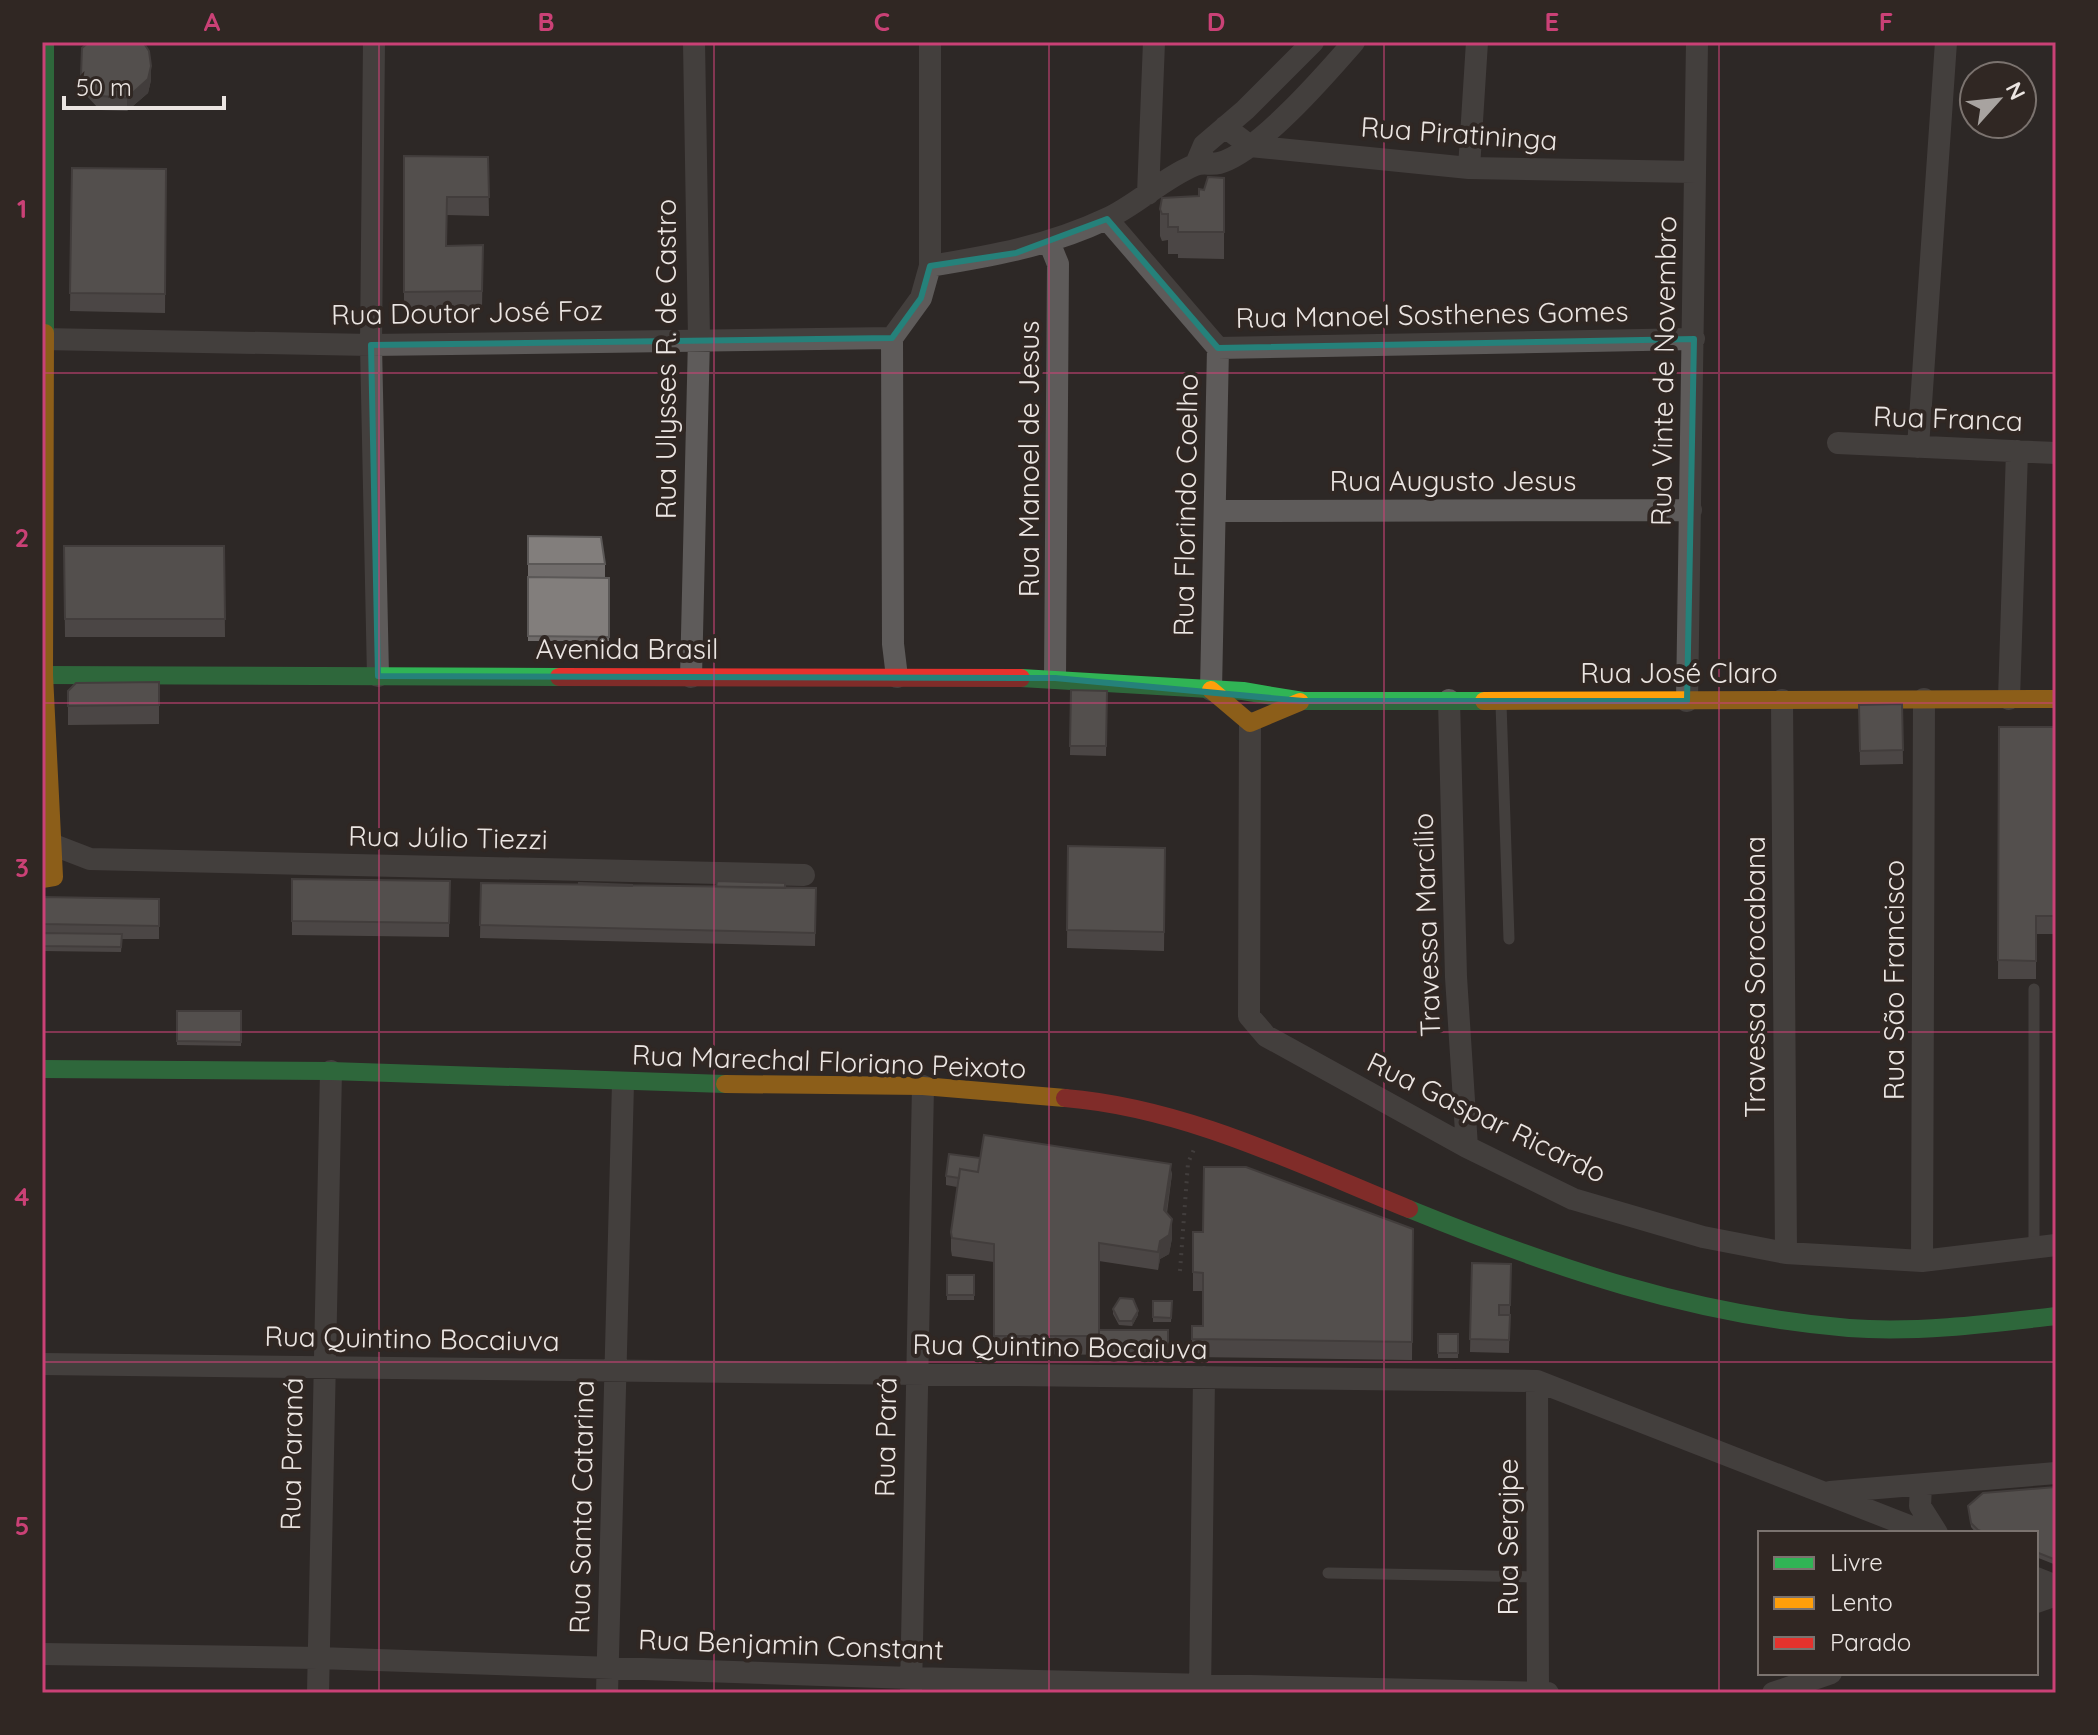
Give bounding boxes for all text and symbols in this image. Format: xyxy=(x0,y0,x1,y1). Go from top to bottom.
text: A xyxy=(204,5,221,38)
text: B xyxy=(537,5,555,38)
text: C xyxy=(874,5,890,38)
text: D xyxy=(1207,5,1225,38)
text: E xyxy=(1545,5,1559,38)
text: F xyxy=(1879,5,1893,38)
scale bar xyxy=(64,60,224,110)
north arrow xyxy=(1958,60,2038,140)
text: 50 m xyxy=(76,72,132,102)
text: N xyxy=(2000,77,2032,104)
street label: Rua Piratininga xyxy=(1359,109,1559,157)
text: 1 xyxy=(17,192,27,225)
street label: Rua Ulysses R. de Castro xyxy=(648,199,683,519)
street label: Rua Vinte de Novembro xyxy=(1643,216,1683,526)
street label: Rua Doutor José Foz xyxy=(331,292,603,332)
street label: Rua Manoel Sosthenes Gomes xyxy=(1235,293,1629,335)
street label: Rua Manoel de Jesus xyxy=(1011,321,1046,597)
street label: Rua Florindo Coelho xyxy=(1165,373,1205,637)
street label: Rua Franca xyxy=(1873,398,2023,438)
street label: Rua Augusto Jesus xyxy=(1330,463,1576,498)
text: 2 xyxy=(15,521,29,554)
street label: Avenida Brasil xyxy=(536,631,718,666)
street label: Rua José Claro xyxy=(1580,655,1778,690)
street label: Travessa Marcílio xyxy=(1405,812,1447,1038)
street label: Rua Júlio Tiezzi xyxy=(348,818,548,856)
street label: Travessa Sorocabana xyxy=(1737,836,1772,1118)
text: 3 xyxy=(15,851,29,884)
street label: Rua São Francisco xyxy=(1876,860,1911,1100)
street label: Rua Marechal Floriano Peixoto xyxy=(631,1037,1027,1085)
street label: Rua Gaspar Ricardo xyxy=(1362,1044,1612,1190)
text: 4 xyxy=(14,1180,30,1213)
street label: Rua Quintino Bocaiuva xyxy=(264,1318,560,1358)
street label: Rua Quintino Bocaiuva xyxy=(912,1326,1208,1366)
street label: Rua Paraná xyxy=(272,1377,310,1531)
street label: Rua Pará xyxy=(866,1377,904,1497)
street label: Rua Santa Catarina xyxy=(561,1380,601,1634)
street label: Rua Sergipe xyxy=(1490,1458,1525,1616)
text: 5 xyxy=(15,1509,29,1542)
legend xyxy=(1758,1531,2038,1675)
text: Livre xyxy=(1830,1547,1883,1577)
text: Lento xyxy=(1830,1587,1893,1617)
street label: Rua Benjamin Constant xyxy=(638,1621,944,1667)
text: Parado xyxy=(1830,1627,1911,1657)

